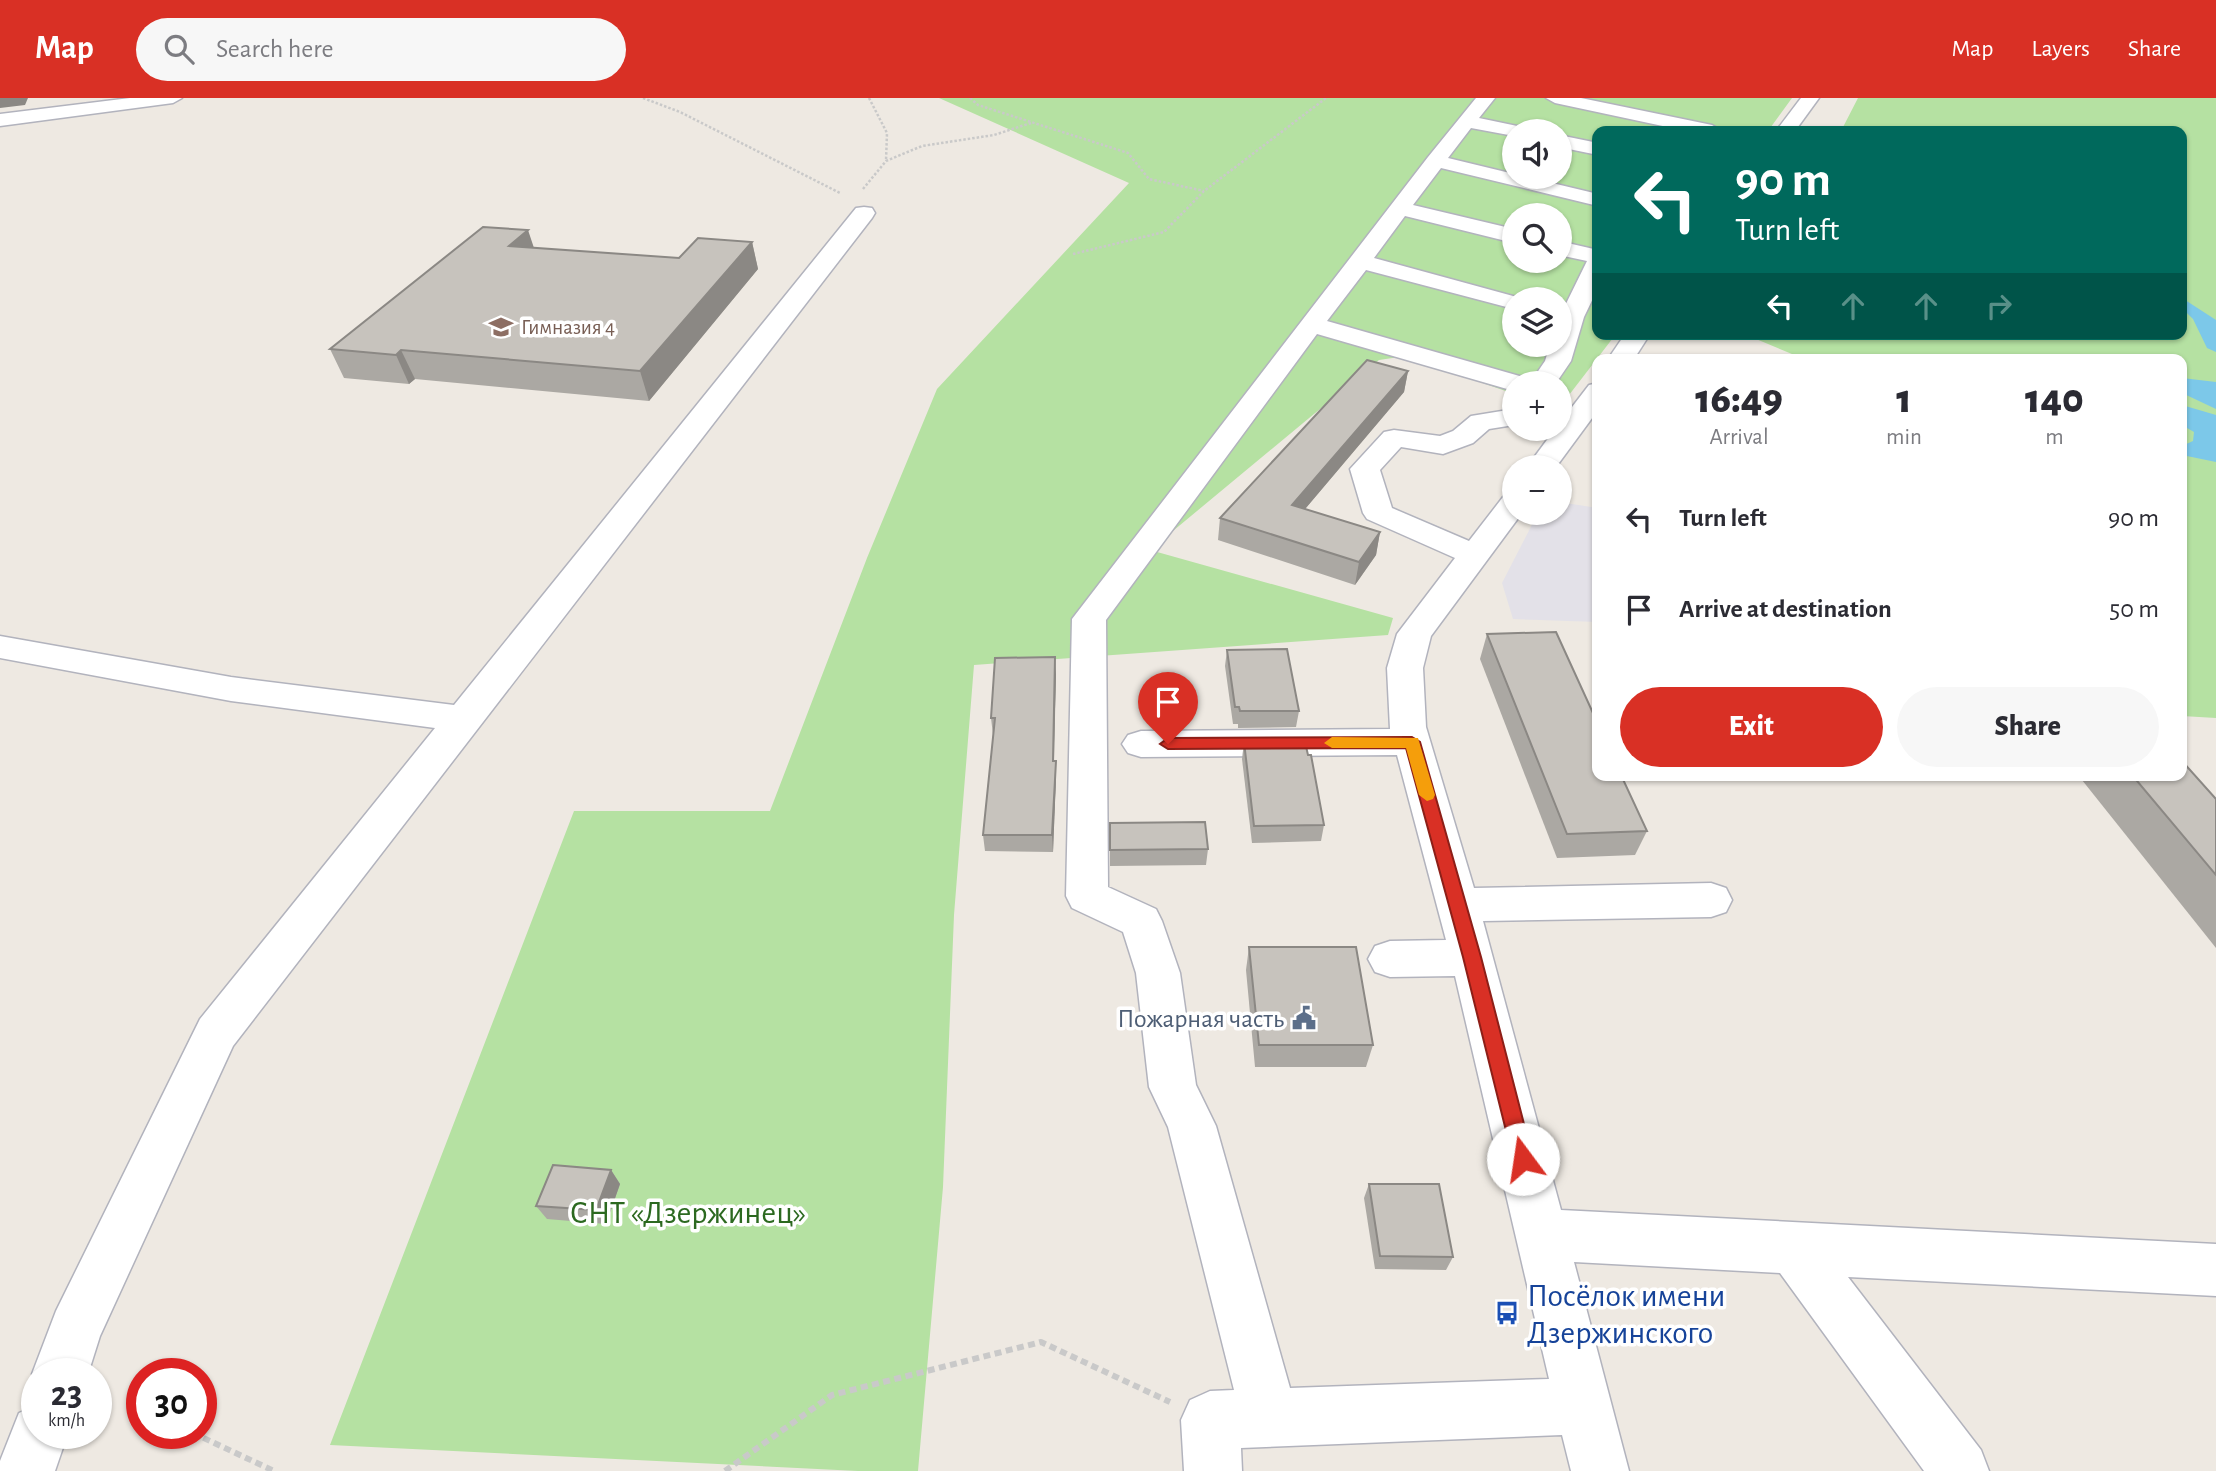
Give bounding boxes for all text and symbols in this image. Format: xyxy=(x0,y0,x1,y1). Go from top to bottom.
search box xyxy=(136,18,626,81)
icon: search xyxy=(160,30,198,68)
text: Map xyxy=(35,32,94,65)
text: Search here xyxy=(216,36,334,62)
text: Map xyxy=(1951,37,1993,61)
text: Layers xyxy=(2031,37,2090,61)
text: Share xyxy=(2128,37,2181,61)
map controls xyxy=(1502,119,1572,525)
button: sound xyxy=(1502,119,1572,189)
icon: left xyxy=(1620,154,1711,245)
text: 90 m xyxy=(1735,156,1831,205)
button: search xyxy=(1502,203,1572,273)
text: Turn left xyxy=(1735,214,1839,246)
button: layers xyxy=(1502,287,1572,357)
icon: left xyxy=(1761,287,1799,325)
icon: ahead xyxy=(1834,287,1872,325)
icon: ahead xyxy=(1907,287,1945,325)
icon: right xyxy=(1980,287,2018,325)
school or university icon: Гимназия 4 xyxy=(487,313,515,341)
place label: Гимназия 4 xyxy=(521,317,615,338)
button: + xyxy=(1502,371,1572,441)
text: 16:49 xyxy=(1695,378,1783,420)
text: 1 xyxy=(1896,378,1912,420)
text: 140 xyxy=(2025,378,2084,420)
text: Arrival xyxy=(1709,426,1769,449)
text: min xyxy=(1886,426,1922,449)
text: m xyxy=(2045,426,2064,449)
button: − xyxy=(1502,455,1572,525)
icon: left xyxy=(1620,500,1658,538)
text: Turn left xyxy=(1679,505,1767,531)
text: 90 m xyxy=(2108,505,2159,531)
icon: arrive xyxy=(1620,591,1658,629)
text: Arrive at destination xyxy=(1679,596,1892,622)
text: 50 m xyxy=(2109,596,2159,622)
pin xyxy=(1138,672,1198,744)
icon: arrive xyxy=(1149,683,1187,721)
button: Exit xyxy=(1620,687,1883,767)
button: Share xyxy=(1897,687,2159,767)
public building icon: Пожарная часть xyxy=(1290,1004,1318,1032)
place label: Пожарная часть xyxy=(1117,1006,1284,1032)
position arrow xyxy=(1486,1122,1560,1196)
park label: СНТ «Дзержинец» xyxy=(570,1197,806,1229)
place label: Посёлок имени Дзержинского xyxy=(1527,1280,1726,1349)
bus stop icon: Посёлок имени Дзержинского xyxy=(1493,1299,1521,1327)
speed limit sign: 30 xyxy=(126,1358,217,1449)
text: 23 xyxy=(51,1377,82,1412)
text: km/h xyxy=(48,1412,85,1430)

